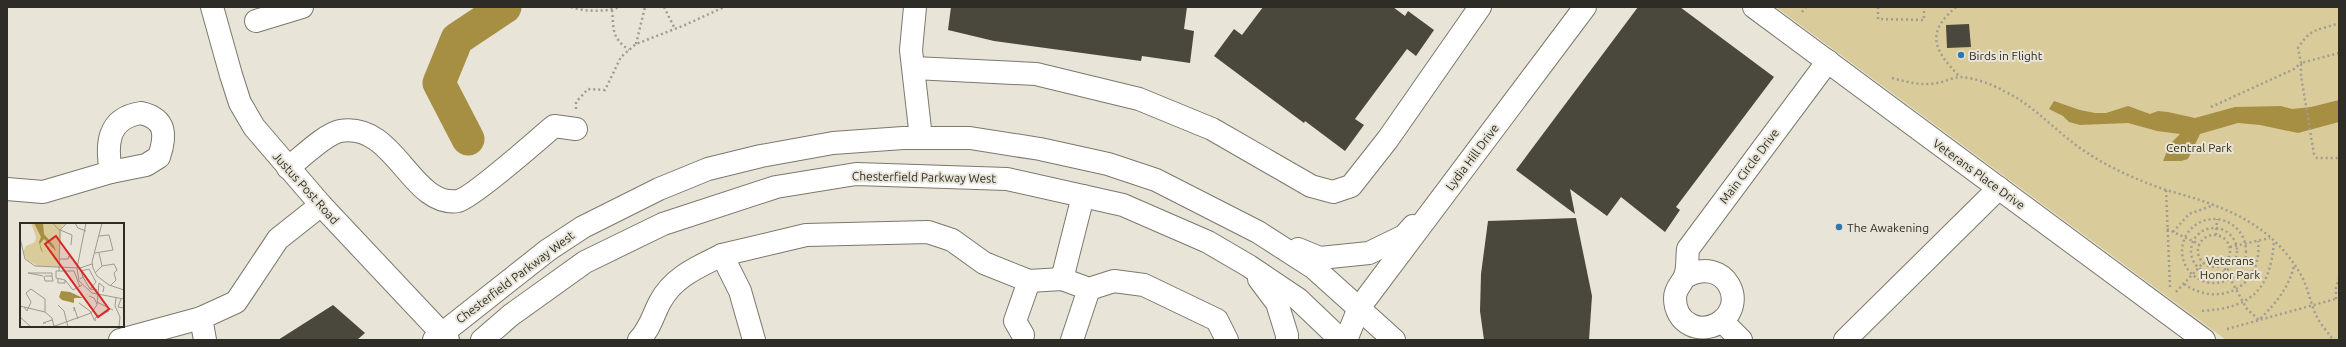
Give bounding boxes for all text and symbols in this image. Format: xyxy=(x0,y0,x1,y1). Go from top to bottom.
place label: Birds in Flight xyxy=(1969,49,2043,62)
marker: Birds in Flight xyxy=(1956,50,1966,60)
street label: Lydia Hill Drive xyxy=(1443,121,1501,193)
street label: Main Circle Drive xyxy=(1717,126,1781,206)
street label: Veterans Place Drive xyxy=(1931,136,2027,212)
park label: Central Park xyxy=(2166,141,2232,154)
street label: Justus Post Road xyxy=(270,150,342,226)
street label: Chesterfield Parkway West xyxy=(852,169,997,185)
place label: The Awakening xyxy=(1847,221,1929,234)
marker: The Awakening xyxy=(1834,222,1844,232)
inset map xyxy=(20,223,124,327)
street label: Chesterfield Parkway West xyxy=(453,228,577,326)
park label: Veterans Honor Park xyxy=(2200,254,2260,281)

